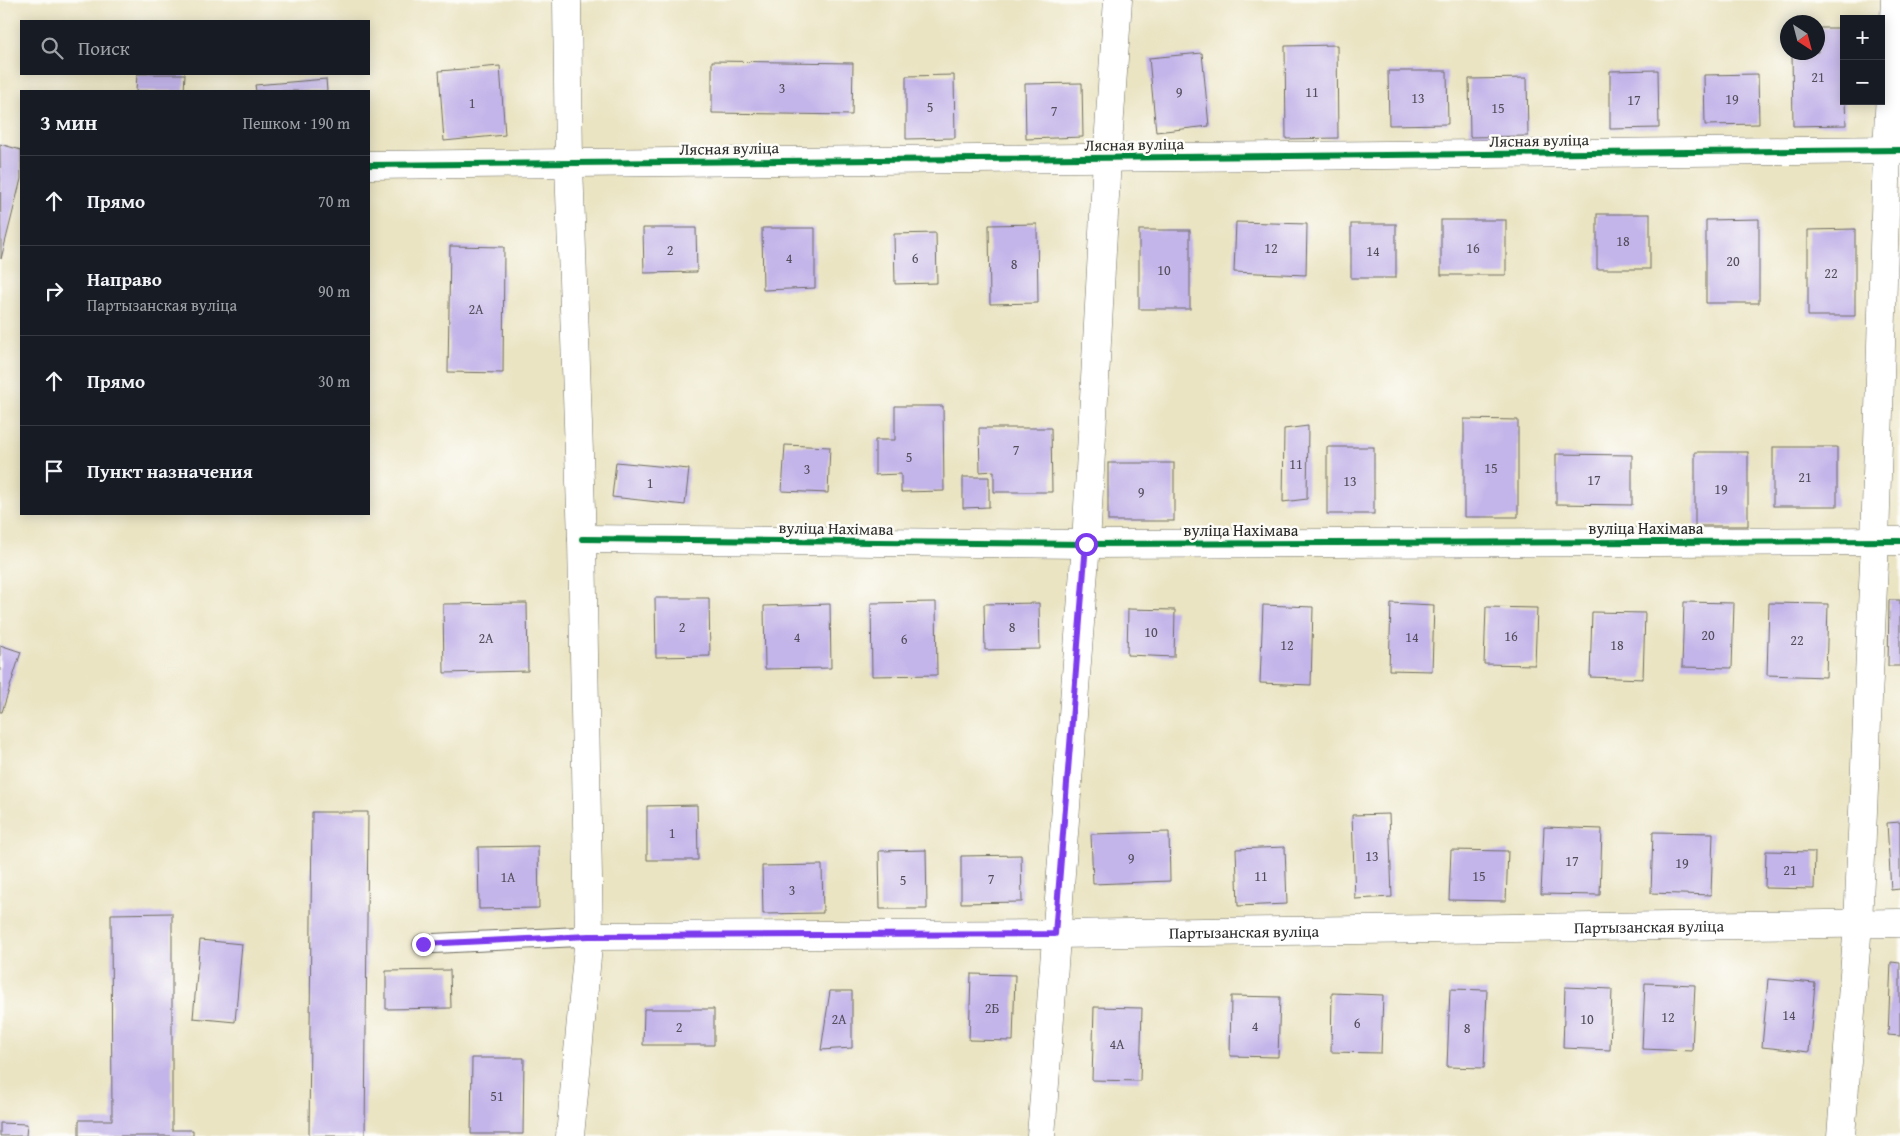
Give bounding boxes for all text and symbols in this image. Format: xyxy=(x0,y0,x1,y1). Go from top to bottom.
north arrow xyxy=(1780,15,1825,60)
map controls xyxy=(1840,15,1885,105)
button: + xyxy=(1840,15,1885,60)
search box xyxy=(20,20,370,75)
icon: search xyxy=(38,34,66,62)
text: Поиск xyxy=(78,34,130,62)
button: − xyxy=(1840,60,1885,105)
house number: 21 xyxy=(1811,67,1825,87)
house number: 3 xyxy=(779,78,785,98)
house number: 9 xyxy=(1176,82,1183,102)
house number: 11 xyxy=(1305,82,1319,102)
house number: 13 xyxy=(1411,88,1425,108)
house number: 19 xyxy=(1725,89,1739,109)
house number: 17 xyxy=(1627,90,1641,110)
house number: 1 xyxy=(469,93,475,113)
house number: 5 xyxy=(927,97,933,117)
house number: 15 xyxy=(1491,98,1505,118)
house number: 7 xyxy=(1051,101,1058,121)
text: 3 мин xyxy=(40,107,97,138)
text: Пешком · 190 m xyxy=(243,111,350,135)
street label: Лясная вуліца xyxy=(1489,127,1590,153)
street label: Лясная вуліца xyxy=(1084,131,1185,157)
street label: Лясная вуліца xyxy=(679,135,780,161)
icon: ahead xyxy=(40,187,68,215)
text: Прямо xyxy=(87,187,145,215)
text: 70 m xyxy=(318,189,350,213)
house number: 18 xyxy=(1616,231,1630,251)
house number: 12 xyxy=(1264,238,1278,258)
house number: 16 xyxy=(1466,238,1480,258)
house number: 2 xyxy=(667,240,673,260)
house number: 14 xyxy=(1366,241,1380,261)
house number: 4 xyxy=(786,248,793,268)
house number: 6 xyxy=(912,248,919,268)
house number: 20 xyxy=(1726,251,1740,271)
house number: 8 xyxy=(1011,254,1018,274)
house number: 10 xyxy=(1157,260,1171,280)
house number: 22 xyxy=(1824,263,1838,283)
text: Направо xyxy=(87,265,162,293)
icon: right xyxy=(40,277,68,305)
text: 90 m xyxy=(318,279,350,303)
text: Партызанская вуліца xyxy=(87,293,237,317)
house number: 2А xyxy=(468,299,484,319)
icon: ahead xyxy=(40,367,68,395)
text: Прямо xyxy=(87,367,145,395)
text: 30 m xyxy=(318,369,350,393)
house number: 7 xyxy=(1013,440,1020,460)
house number: 5 xyxy=(906,447,912,467)
house number: 11 xyxy=(1289,454,1303,474)
icon: arrive xyxy=(40,457,68,485)
text: Пункт назначения xyxy=(87,457,253,485)
house number: 15 xyxy=(1484,458,1498,478)
house number: 3 xyxy=(804,459,810,479)
house number: 21 xyxy=(1798,467,1812,487)
house number: 17 xyxy=(1587,470,1601,490)
house number: 13 xyxy=(1343,471,1357,491)
house number: 1 xyxy=(647,473,653,493)
house number: 19 xyxy=(1714,479,1728,499)
house number: 9 xyxy=(1138,482,1145,502)
street label: вуліца Нахімава xyxy=(778,515,894,541)
street label: вуліца Нахімава xyxy=(1589,516,1704,540)
street label: вуліца Нахімава xyxy=(1184,518,1299,542)
route start xyxy=(1075,533,1098,556)
house number: 2 xyxy=(679,617,685,637)
house number: 8 xyxy=(1009,617,1016,637)
house number: 10 xyxy=(1144,622,1158,642)
house number: 20 xyxy=(1701,625,1715,645)
house number: 16 xyxy=(1504,626,1518,646)
house number: 4 xyxy=(794,627,801,647)
house number: 14 xyxy=(1405,627,1419,647)
house number: 2А xyxy=(478,628,494,648)
house number: 6 xyxy=(901,629,908,649)
house number: 22 xyxy=(1790,630,1804,650)
house number: 12 xyxy=(1280,635,1294,655)
house number: 18 xyxy=(1610,635,1624,655)
house number: 1 xyxy=(669,823,675,843)
house number: 13 xyxy=(1365,846,1379,866)
house number: 9 xyxy=(1128,848,1135,868)
house number: 17 xyxy=(1565,851,1579,871)
house number: 19 xyxy=(1675,853,1689,873)
house number: 21 xyxy=(1783,860,1797,880)
house number: 11 xyxy=(1254,866,1268,886)
house number: 15 xyxy=(1472,866,1486,886)
house number: 1А xyxy=(500,867,516,887)
house number: 7 xyxy=(988,869,995,889)
house number: 5 xyxy=(900,870,906,890)
house number: 3 xyxy=(789,880,795,900)
street label: Партызанская вуліца xyxy=(1574,913,1725,939)
street label: Партызанская вуліца xyxy=(1169,919,1320,945)
route end xyxy=(412,933,435,956)
house number: 2Б xyxy=(985,998,999,1018)
house number: 14 xyxy=(1782,1005,1796,1025)
house number: 12 xyxy=(1661,1007,1675,1027)
house number: 2А xyxy=(831,1009,847,1029)
house number: 10 xyxy=(1580,1009,1594,1029)
house number: 6 xyxy=(1354,1013,1361,1033)
house number: 4 xyxy=(1252,1016,1259,1036)
house number: 2 xyxy=(676,1017,682,1037)
house number: 8 xyxy=(1464,1018,1471,1038)
house number: 4А xyxy=(1109,1034,1125,1054)
house number: 51 xyxy=(490,1086,504,1106)

